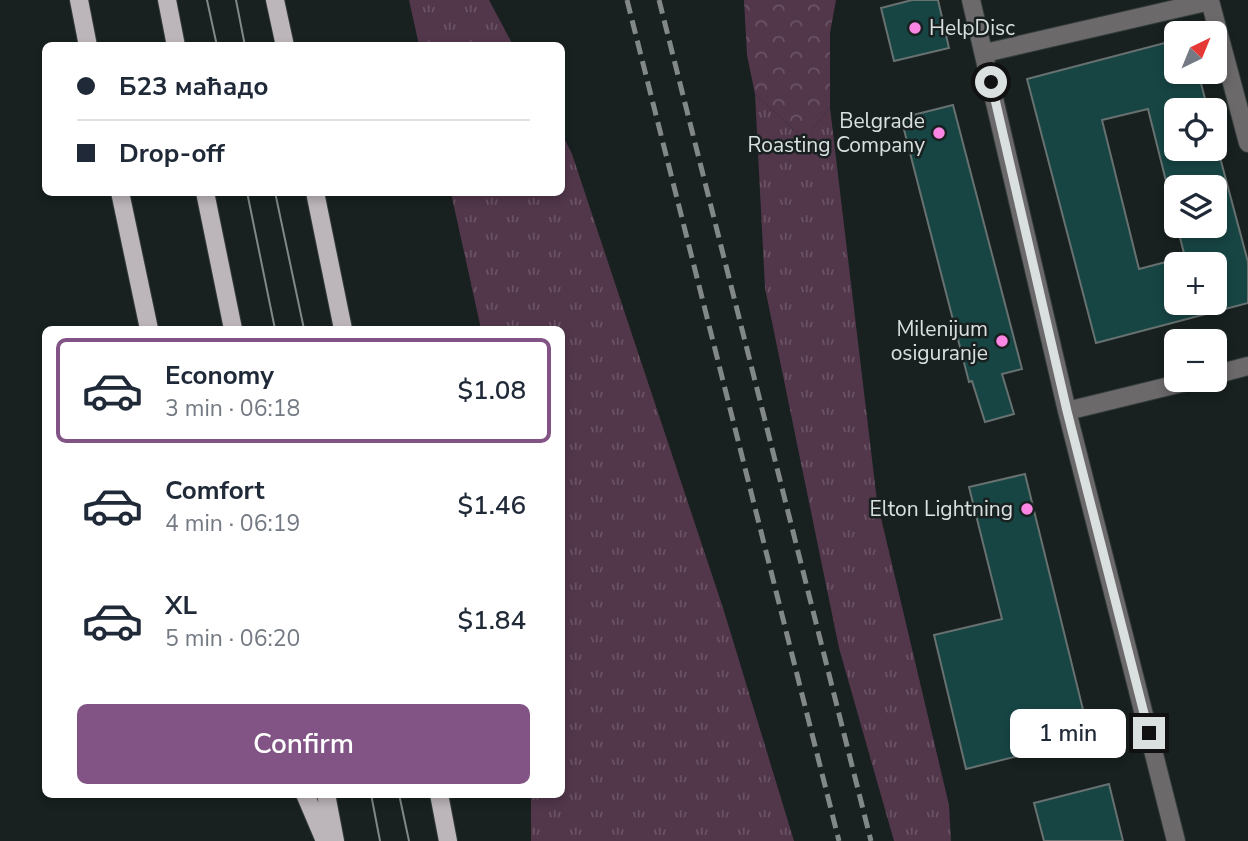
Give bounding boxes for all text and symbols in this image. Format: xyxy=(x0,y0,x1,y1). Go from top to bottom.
place label: HelpDisc xyxy=(929,14,1015,42)
marker: HelpDisc xyxy=(907,20,923,36)
north arrow xyxy=(1164,21,1227,84)
map controls xyxy=(1164,21,1227,392)
route start xyxy=(975,66,1007,98)
text: Б23 маћадо xyxy=(119,69,269,104)
button: locate xyxy=(1164,98,1227,161)
place label: Belgrade Roasting Company xyxy=(747,107,925,159)
marker: Belgrade Roasting Company xyxy=(931,125,947,141)
text: Drop-off xyxy=(119,136,225,171)
button: layers xyxy=(1164,175,1227,238)
button: + xyxy=(1164,252,1227,315)
place label: Milenijum osiguranje xyxy=(891,315,988,367)
button: − xyxy=(1164,329,1227,392)
marker: Milenijum osiguranje xyxy=(994,333,1010,349)
text: Economy xyxy=(165,358,274,393)
icon: car xyxy=(81,359,144,422)
text: $1.08 xyxy=(457,373,526,408)
text: 3 min · 06:18 xyxy=(165,393,300,424)
text: Comfort xyxy=(165,473,265,508)
icon: car xyxy=(81,474,144,537)
text: $1.46 xyxy=(457,488,526,523)
place label: Elton Lightning xyxy=(870,495,1013,523)
marker: Elton Lightning xyxy=(1019,501,1035,517)
text: 4 min · 06:19 xyxy=(165,508,300,539)
text: XL xyxy=(165,588,197,623)
icon: car xyxy=(81,589,144,652)
text: $1.84 xyxy=(457,603,526,638)
text: 5 min · 06:20 xyxy=(165,623,300,654)
button: Confirm xyxy=(77,704,530,784)
callout: 1 min xyxy=(1009,708,1124,758)
route end xyxy=(1133,717,1165,749)
text: 1 min xyxy=(1039,718,1097,749)

